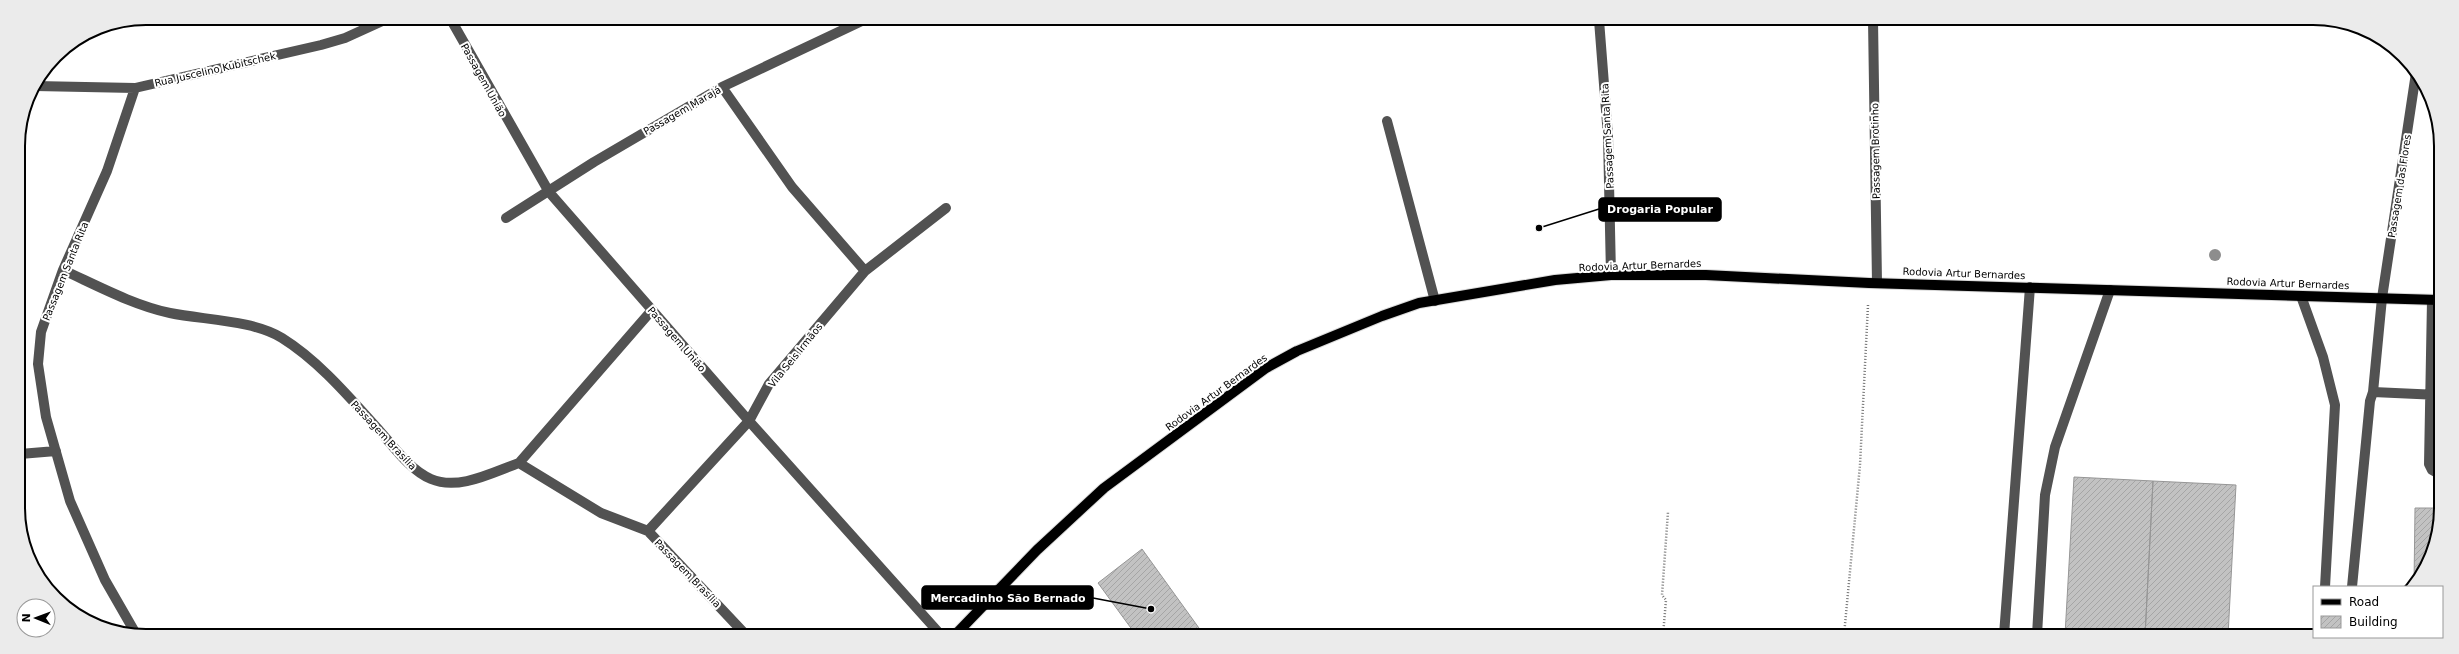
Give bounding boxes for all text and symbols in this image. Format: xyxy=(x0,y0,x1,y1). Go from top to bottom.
street label: Passagem União xyxy=(459,42,508,119)
street label: Rua Juscelino Kubitschek xyxy=(154,50,277,89)
street label: Passagem Santa Rita xyxy=(1599,83,1616,189)
street label: Passagem Marajá xyxy=(642,84,723,137)
street label: Passagem Brotinho xyxy=(1869,103,1882,199)
street label: Passagem das Flores xyxy=(2386,134,2413,239)
callout: Drogaria Popular xyxy=(1599,198,1721,221)
text: Drogaria Popular xyxy=(1607,203,1713,216)
street label: Passagem Santa Rita xyxy=(41,220,90,322)
street label: Rodovia Artur Bernardes xyxy=(1579,258,1702,273)
street label: Rodovia Artur Bernardes xyxy=(1902,266,2025,281)
street label: Rodovia Artur Bernardes xyxy=(2226,276,2349,291)
street label: Passagem União xyxy=(645,305,708,374)
street label: Vila Seis Irmãos xyxy=(766,321,825,390)
street label: Rodovia Artur Bernardes xyxy=(1163,352,1269,433)
street label: Passagem Brasília xyxy=(349,399,419,472)
street label: Passagem Brasília xyxy=(652,537,723,610)
callout: Mercadinho São Bernado xyxy=(922,586,1093,609)
legend xyxy=(2313,586,2443,638)
text: Mercadinho São Bernado xyxy=(930,592,1086,605)
text: Road xyxy=(2349,595,2379,609)
north arrow xyxy=(16,598,56,638)
text: N xyxy=(20,613,33,623)
text: Building xyxy=(2349,615,2398,629)

